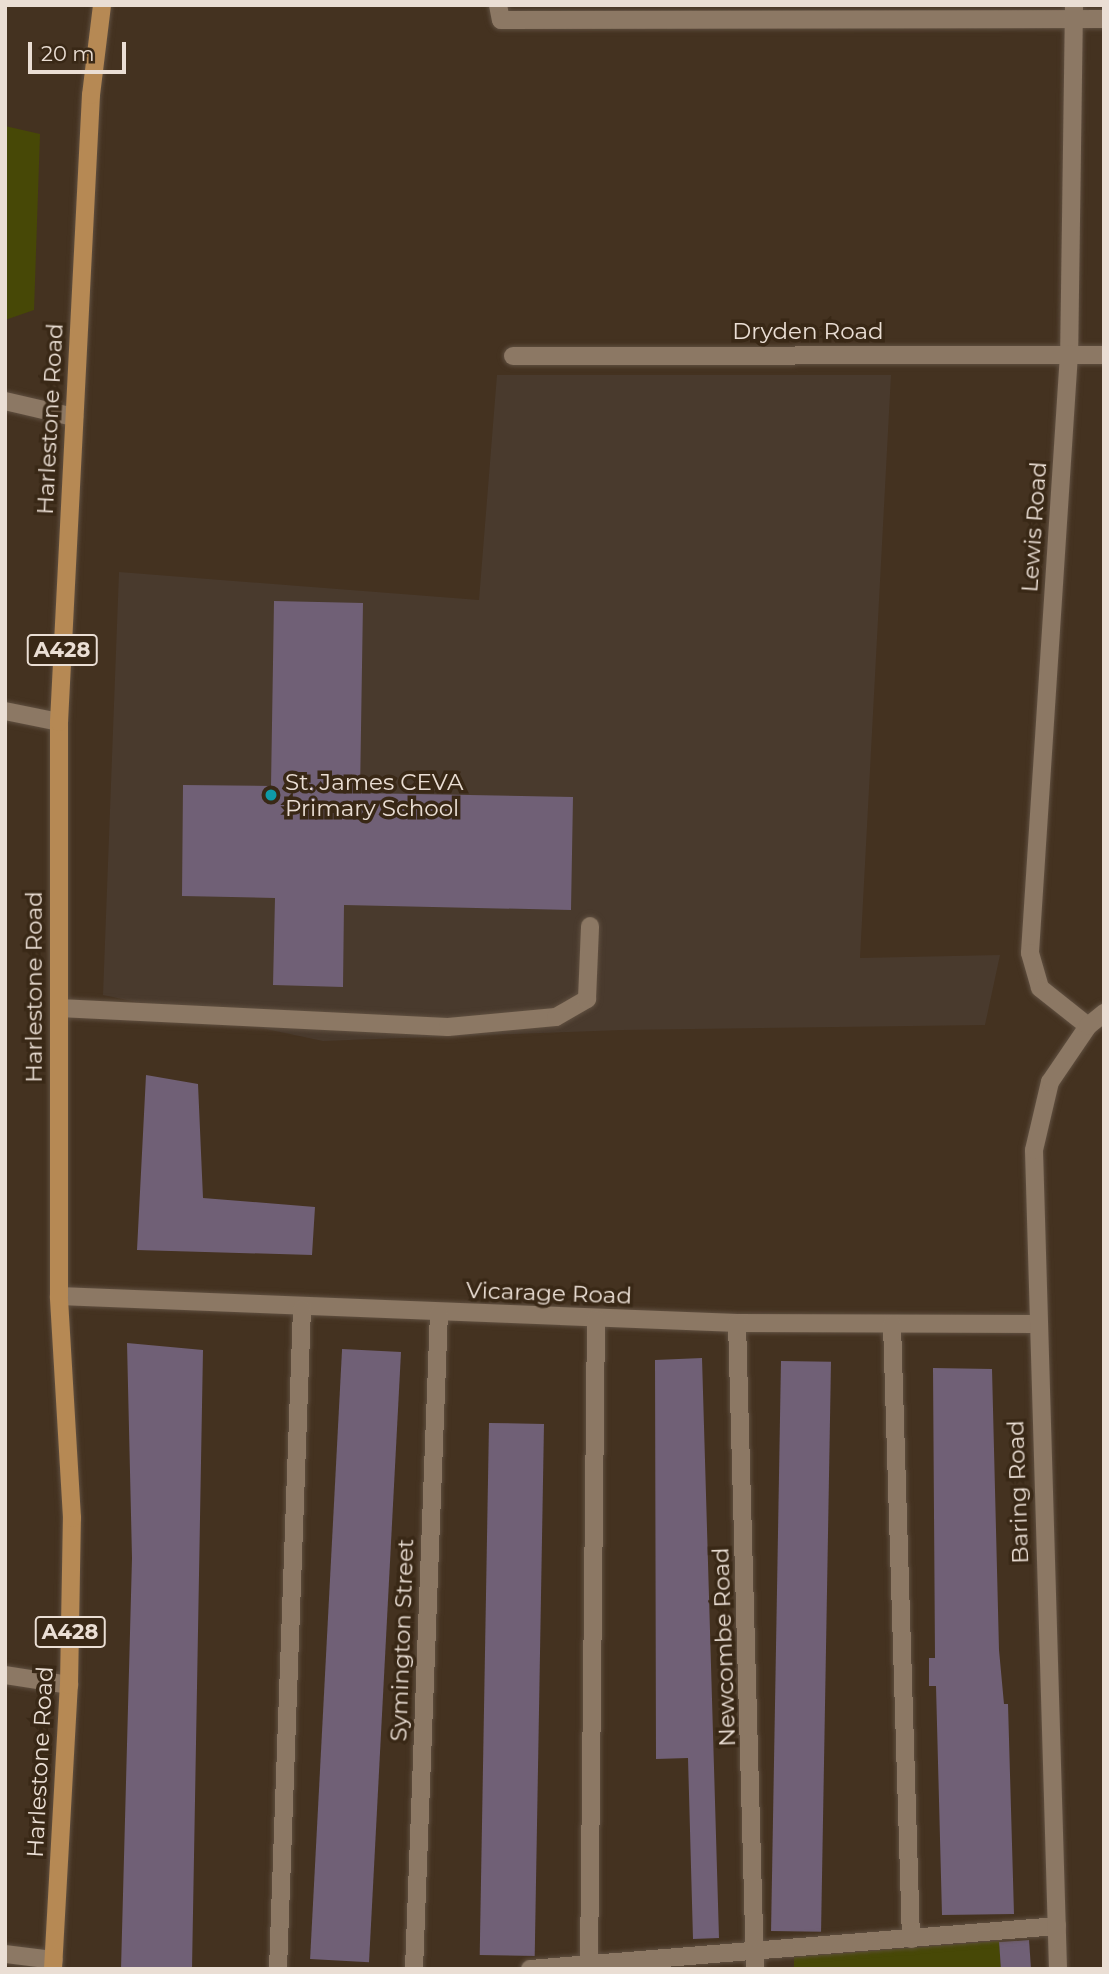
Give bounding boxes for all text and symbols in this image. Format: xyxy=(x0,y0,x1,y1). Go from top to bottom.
scale bar xyxy=(32,28,130,72)
text: 20 m xyxy=(41,41,95,66)
street label: Dryden Road xyxy=(732,317,884,345)
street label: Harlestone Road xyxy=(31,323,69,515)
street label: Lewis Road xyxy=(1016,461,1052,593)
road number: A428 xyxy=(25,632,99,668)
place label: St. James CEVA Primary School xyxy=(285,768,463,822)
marker: St. James CEVA Primary School xyxy=(263,787,279,803)
street label: Harlestone Road xyxy=(20,891,48,1083)
street label: Vicarage Road xyxy=(466,1276,632,1310)
street label: Baring Road xyxy=(1002,1420,1034,1564)
street label: Symington Street xyxy=(385,1538,419,1742)
street label: Newcombe Road xyxy=(707,1547,741,1747)
road number: A428 xyxy=(33,1614,107,1650)
street label: Harlestone Road xyxy=(21,1666,59,1858)

